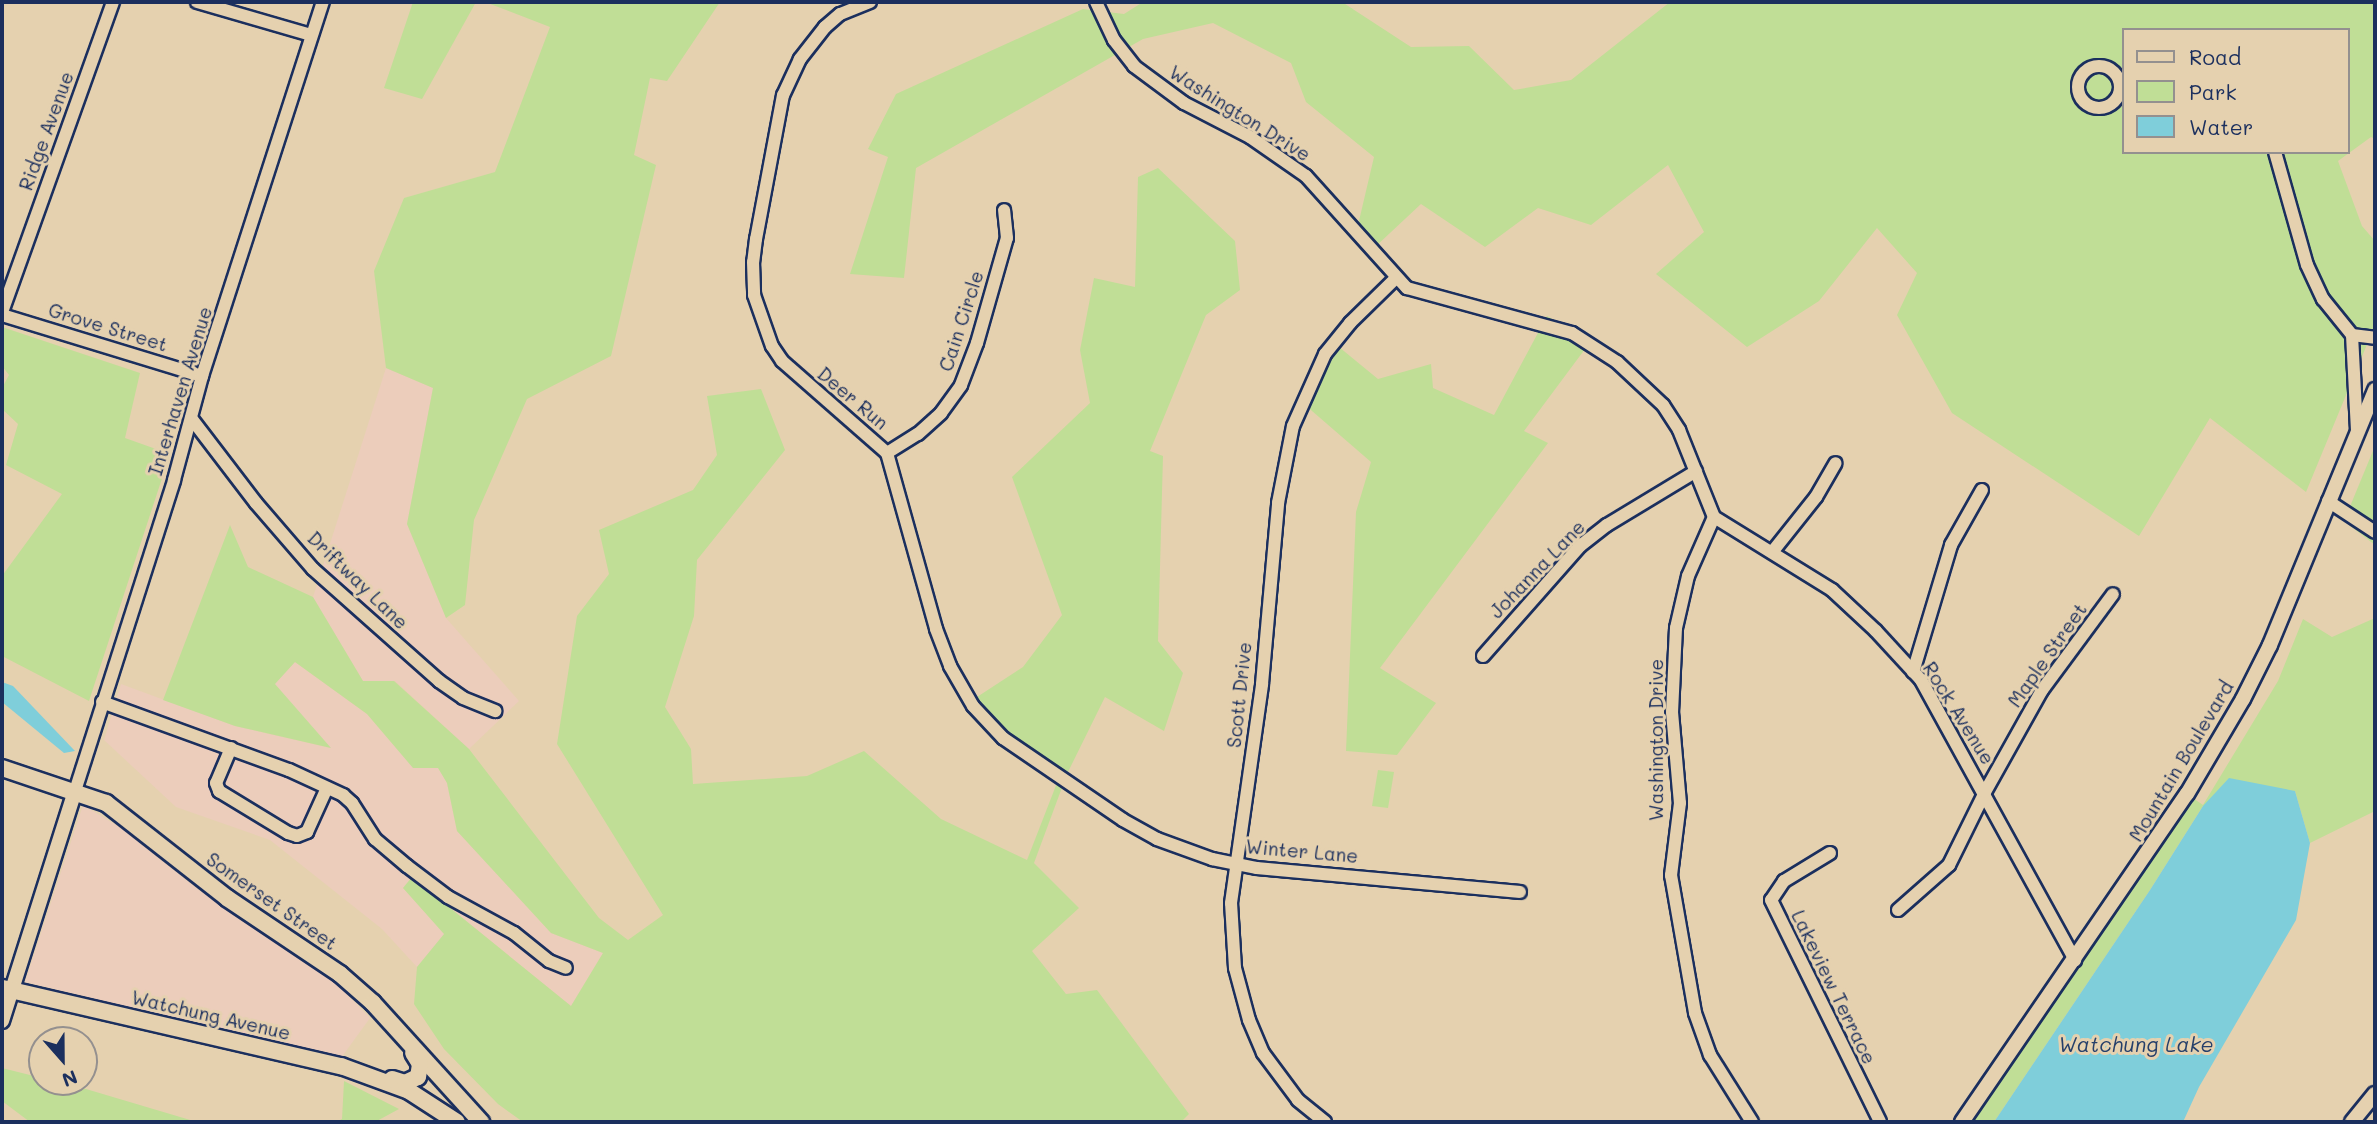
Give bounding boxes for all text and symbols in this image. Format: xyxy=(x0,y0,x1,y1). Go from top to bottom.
legend xyxy=(2122,28,2349,154)
text: Road xyxy=(2189,43,2241,70)
street label: Washington Drive xyxy=(1165,60,1315,166)
street label: Ridge Avenue xyxy=(14,69,78,193)
text: Park xyxy=(2189,78,2237,105)
text: Water xyxy=(2189,113,2253,140)
street label: Cain Circle xyxy=(934,268,988,374)
street label: Grove Street xyxy=(46,298,170,356)
street label: Interhaven Avenue xyxy=(143,304,217,478)
street label: Deer Run xyxy=(813,362,893,434)
street label: Johanna Lane xyxy=(1485,515,1589,623)
street label: Driftway Lane xyxy=(303,526,413,634)
street label: Maple Street xyxy=(2003,599,2091,711)
street label: Scott Drive xyxy=(1222,641,1256,749)
street label: Rock Avenue xyxy=(1918,658,2000,768)
street label: Washington Drive xyxy=(1645,659,1667,821)
street label: Mountain Boulevard xyxy=(2124,677,2238,845)
street label: Winter Lane xyxy=(1245,835,1359,867)
street label: Somerset Street xyxy=(202,847,342,955)
street label: Lakeview Terrace xyxy=(1787,906,1881,1068)
street label: Watchung Avenue xyxy=(129,986,293,1044)
north arrow xyxy=(28,1026,98,1096)
water label: Watchung Lake xyxy=(2058,1031,2214,1057)
text: N xyxy=(59,1065,81,1093)

